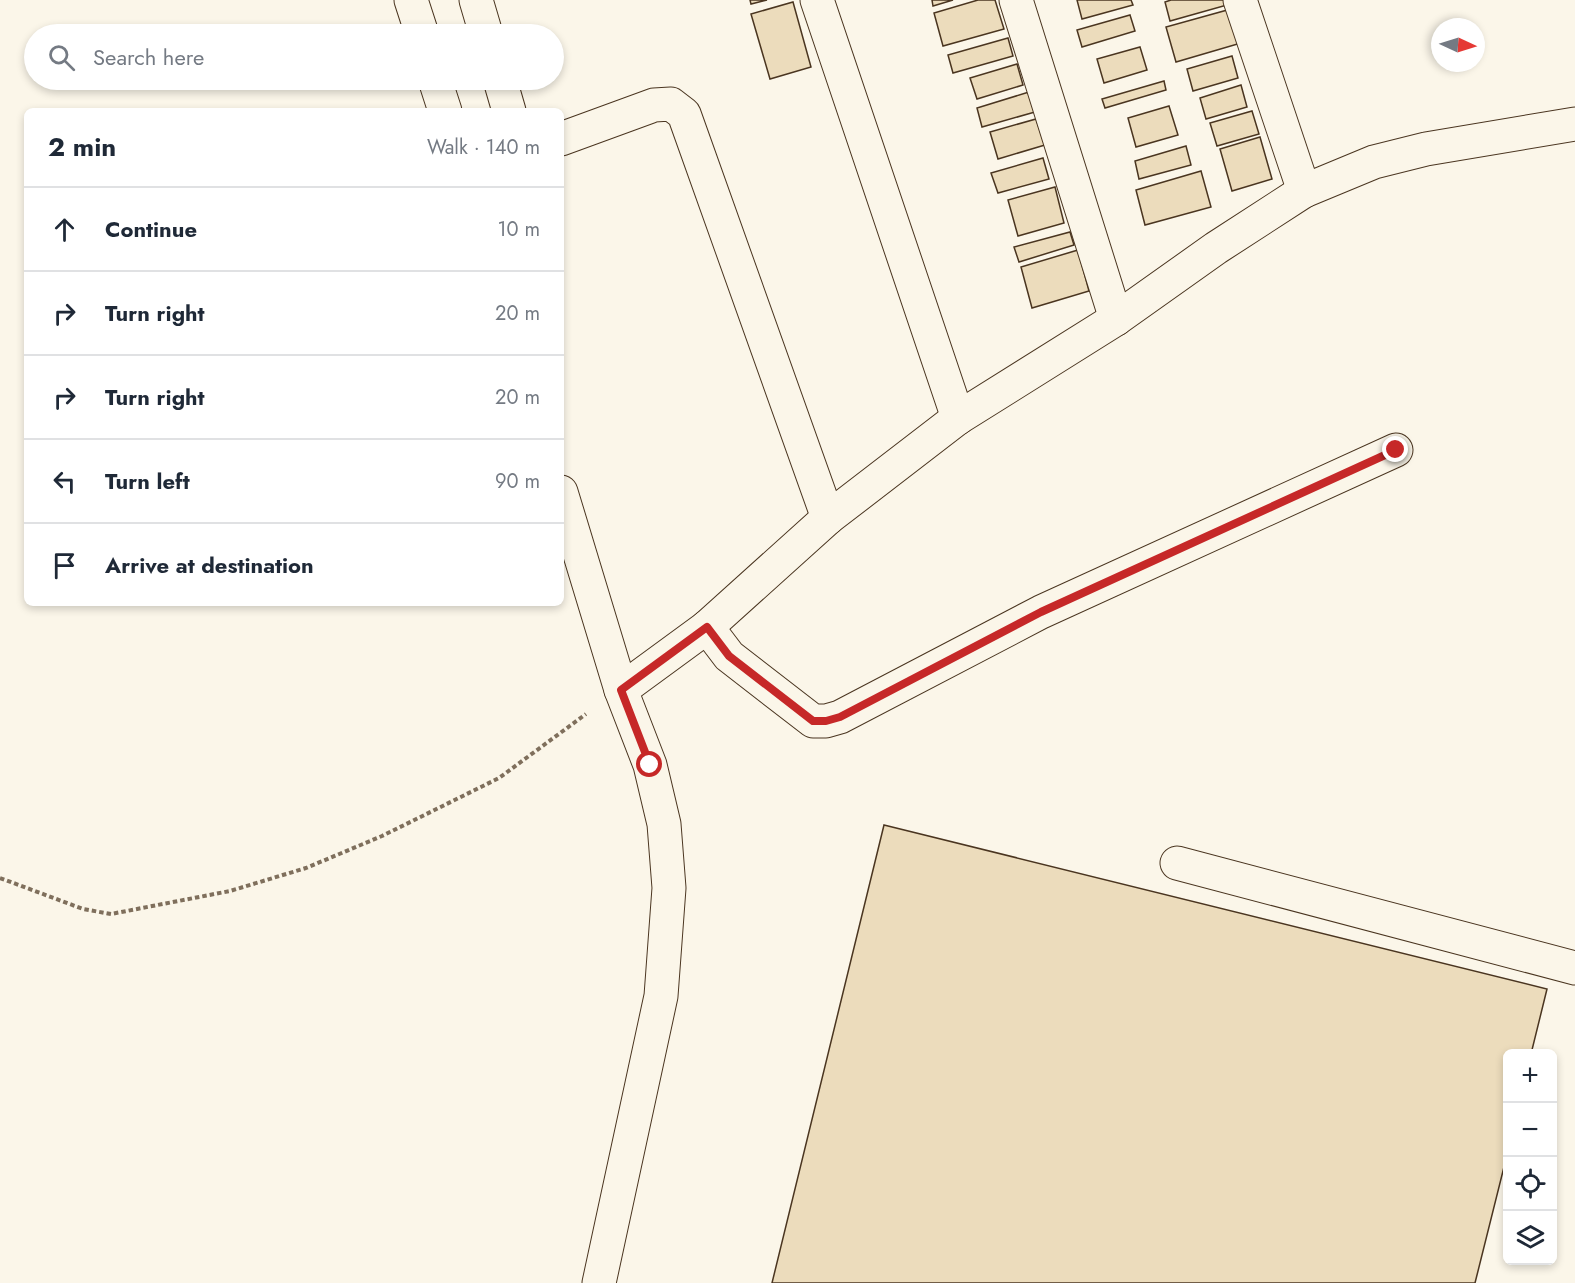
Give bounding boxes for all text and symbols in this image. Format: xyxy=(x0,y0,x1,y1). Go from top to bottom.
north arrow xyxy=(1431,18,1485,72)
search box xyxy=(24,24,564,90)
icon: search xyxy=(45,41,78,74)
text: Search here xyxy=(93,41,204,73)
text: 2 min xyxy=(48,128,116,166)
text: Walk · 140 m xyxy=(427,133,540,162)
icon: ahead xyxy=(48,213,81,246)
text: Continue xyxy=(105,213,197,245)
text: 10 m xyxy=(497,215,540,244)
icon: right xyxy=(48,297,81,330)
text: Turn right xyxy=(105,297,205,329)
text: 20 m xyxy=(495,299,540,328)
icon: right xyxy=(48,381,81,414)
text: Turn right xyxy=(105,381,205,413)
text: 20 m xyxy=(495,383,540,412)
route end xyxy=(1382,436,1408,462)
icon: left xyxy=(48,465,81,498)
text: Turn left xyxy=(105,465,190,497)
text: 90 m xyxy=(495,467,540,496)
icon: arrive xyxy=(48,549,81,582)
text: Arrive at destination xyxy=(105,549,314,581)
route start xyxy=(636,751,662,777)
map controls xyxy=(1503,1049,1557,1265)
button: + xyxy=(1503,1049,1557,1103)
button: − xyxy=(1503,1103,1557,1157)
button: locate xyxy=(1503,1157,1557,1211)
button: layers xyxy=(1503,1211,1557,1265)

